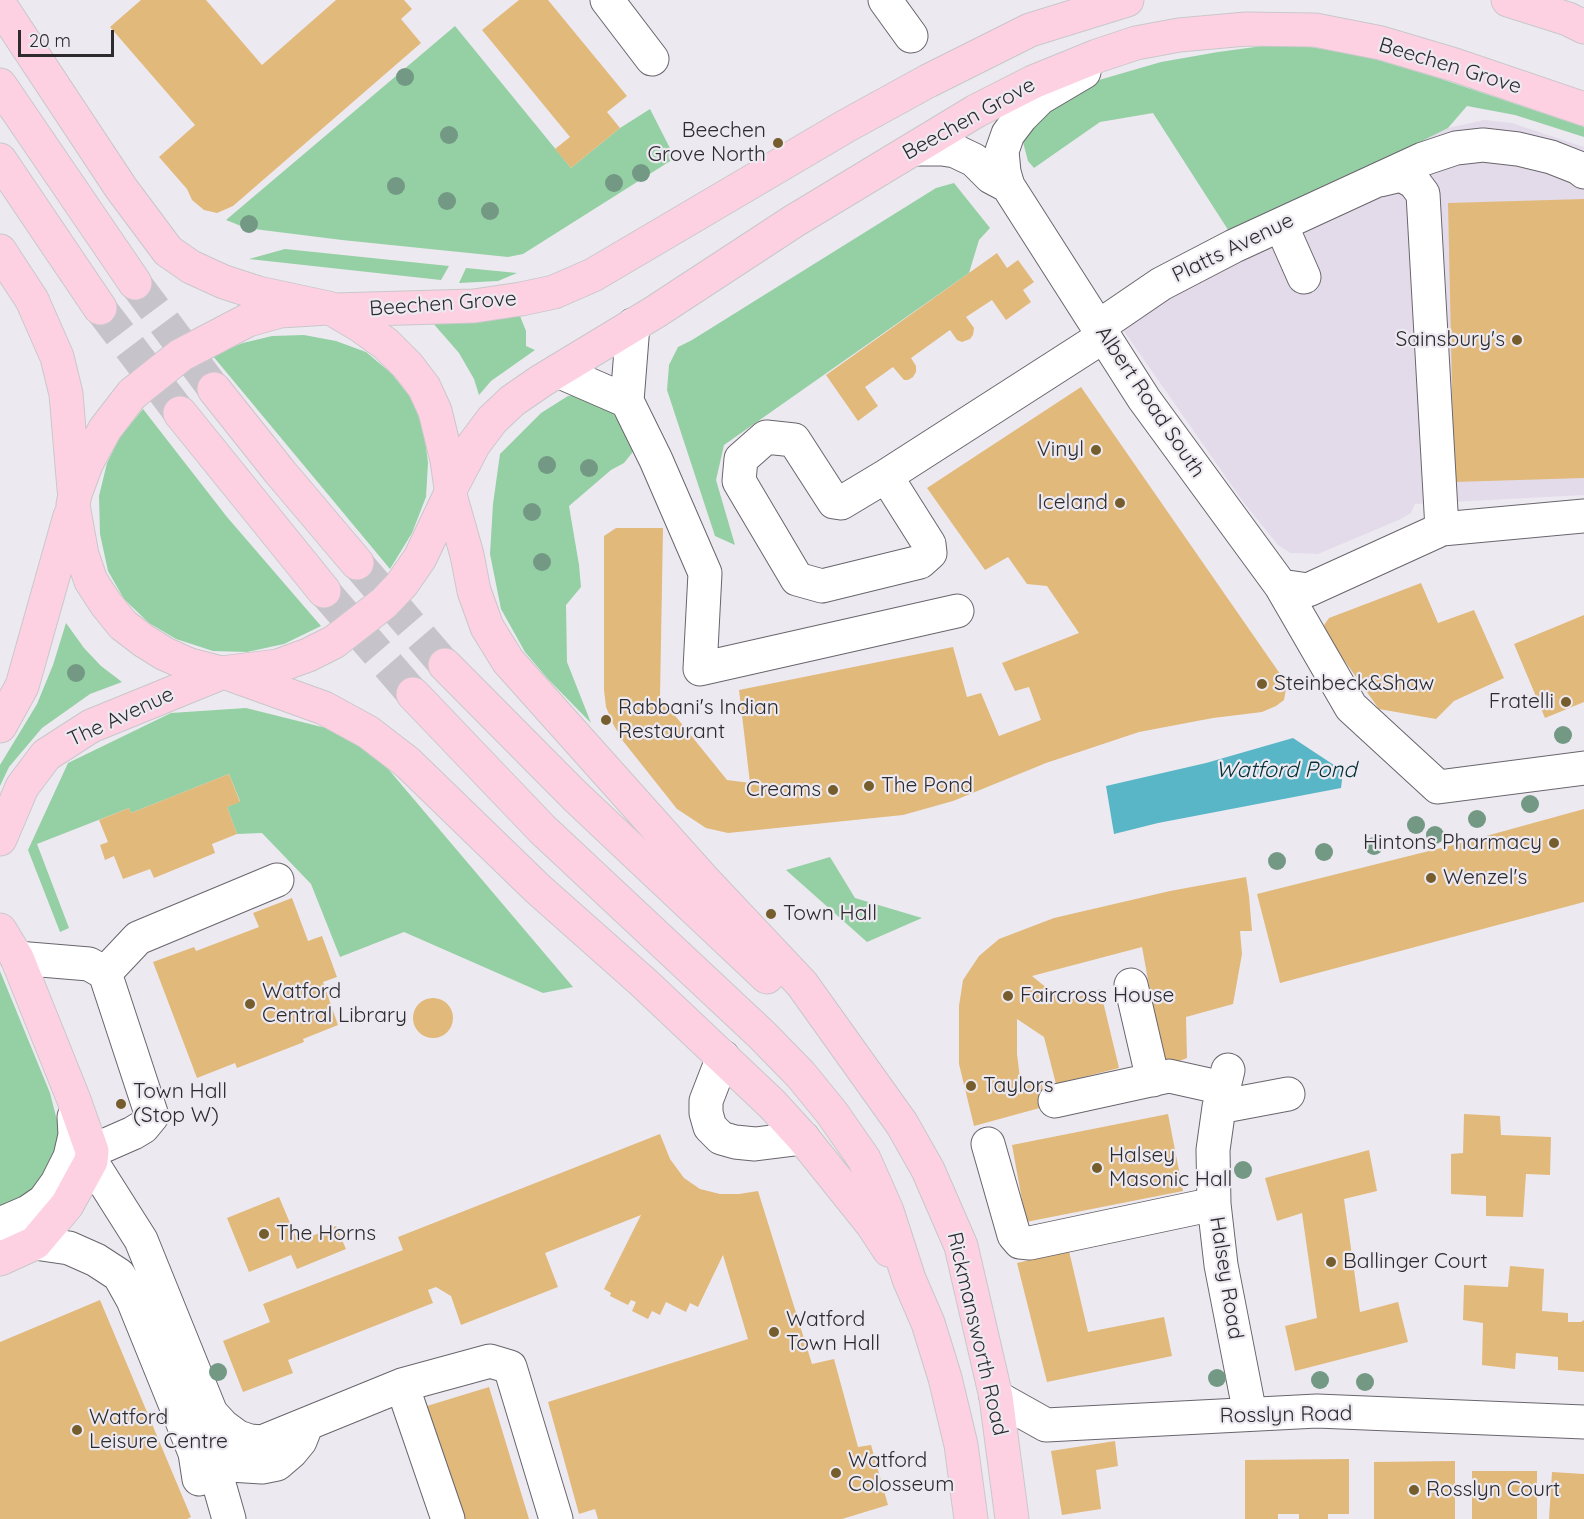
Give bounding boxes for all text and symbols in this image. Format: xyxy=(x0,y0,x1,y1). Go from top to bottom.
scale bar xyxy=(21,18,117,56)
text: 20 m xyxy=(29,29,71,52)
street label: Beechen Grove xyxy=(1376,32,1524,100)
street label: Beechen Grove xyxy=(898,72,1040,166)
place label: Beechen Grove North xyxy=(647,118,766,168)
marker: Beechen Grove North xyxy=(771,136,785,150)
street label: Platts Avenue xyxy=(1168,208,1298,288)
street label: Beechen Grove xyxy=(369,286,517,322)
street label: Albert Road South xyxy=(1090,321,1210,483)
place label: Sainsbury's xyxy=(1395,327,1505,353)
marker: Sainsbury's xyxy=(1510,333,1524,347)
place label: Vinyl xyxy=(1037,437,1084,463)
marker: Vinyl xyxy=(1089,443,1103,457)
place label: Iceland xyxy=(1038,490,1108,516)
marker: Iceland xyxy=(1113,496,1127,510)
place label: Steinbeck&Shaw xyxy=(1274,671,1434,697)
marker: Steinbeck&Shaw xyxy=(1255,677,1269,691)
street label: The Avenue xyxy=(64,681,178,753)
place label: Fratelli xyxy=(1489,689,1554,715)
place label: Rabbani's Indian Restaurant xyxy=(618,695,779,745)
marker: Fratelli xyxy=(1559,695,1573,709)
marker: Rabbani's Indian Restaurant xyxy=(599,713,613,727)
water label: Watford Pond xyxy=(1215,757,1357,783)
place label: The Pond xyxy=(881,773,973,799)
place label: Creams xyxy=(746,777,821,803)
marker: The Pond xyxy=(862,779,876,793)
marker: Creams xyxy=(826,783,840,797)
place label: Hintons Pharmacy xyxy=(1363,830,1542,856)
marker: Hintons Pharmacy xyxy=(1547,836,1561,850)
place label: Wenzel's xyxy=(1443,865,1527,891)
marker: Wenzel's xyxy=(1424,871,1438,885)
place label: Town Hall xyxy=(783,901,877,927)
marker: Town Hall xyxy=(764,907,778,921)
place label: Watford Central Library xyxy=(262,979,407,1029)
place label: Faircross House xyxy=(1020,983,1174,1009)
marker: Faircross House xyxy=(1001,989,1015,1003)
marker: Watford Central Library xyxy=(243,997,257,1011)
place label: Taylors xyxy=(983,1073,1053,1099)
place label: Town Hall (Stop W) xyxy=(133,1079,227,1129)
marker: Taylors xyxy=(964,1079,978,1093)
marker: Town Hall (Stop W) xyxy=(114,1097,128,1111)
place label: Halsey Masonic Hall xyxy=(1109,1143,1232,1193)
marker: Halsey Masonic Hall xyxy=(1090,1161,1104,1175)
street label: Halsey Road xyxy=(1204,1215,1248,1341)
place label: The Horns xyxy=(276,1221,376,1247)
marker: The Horns xyxy=(257,1227,271,1241)
street label: Rickmansworth Road xyxy=(941,1230,1013,1438)
place label: Ballinger Court xyxy=(1343,1249,1488,1275)
marker: Ballinger Court xyxy=(1324,1255,1338,1269)
place label: Watford Town Hall xyxy=(786,1307,880,1357)
marker: Watford Town Hall xyxy=(767,1325,781,1339)
street label: Rosslyn Road xyxy=(1219,1401,1353,1429)
place label: Watford Leisure Centre xyxy=(89,1405,228,1455)
marker: Watford Leisure Centre xyxy=(70,1423,84,1437)
place label: Watford Colosseum xyxy=(848,1448,954,1498)
marker: Watford Colosseum xyxy=(829,1466,843,1480)
place label: Rosslyn Court xyxy=(1426,1477,1560,1503)
marker: Rosslyn Court xyxy=(1407,1483,1421,1497)

